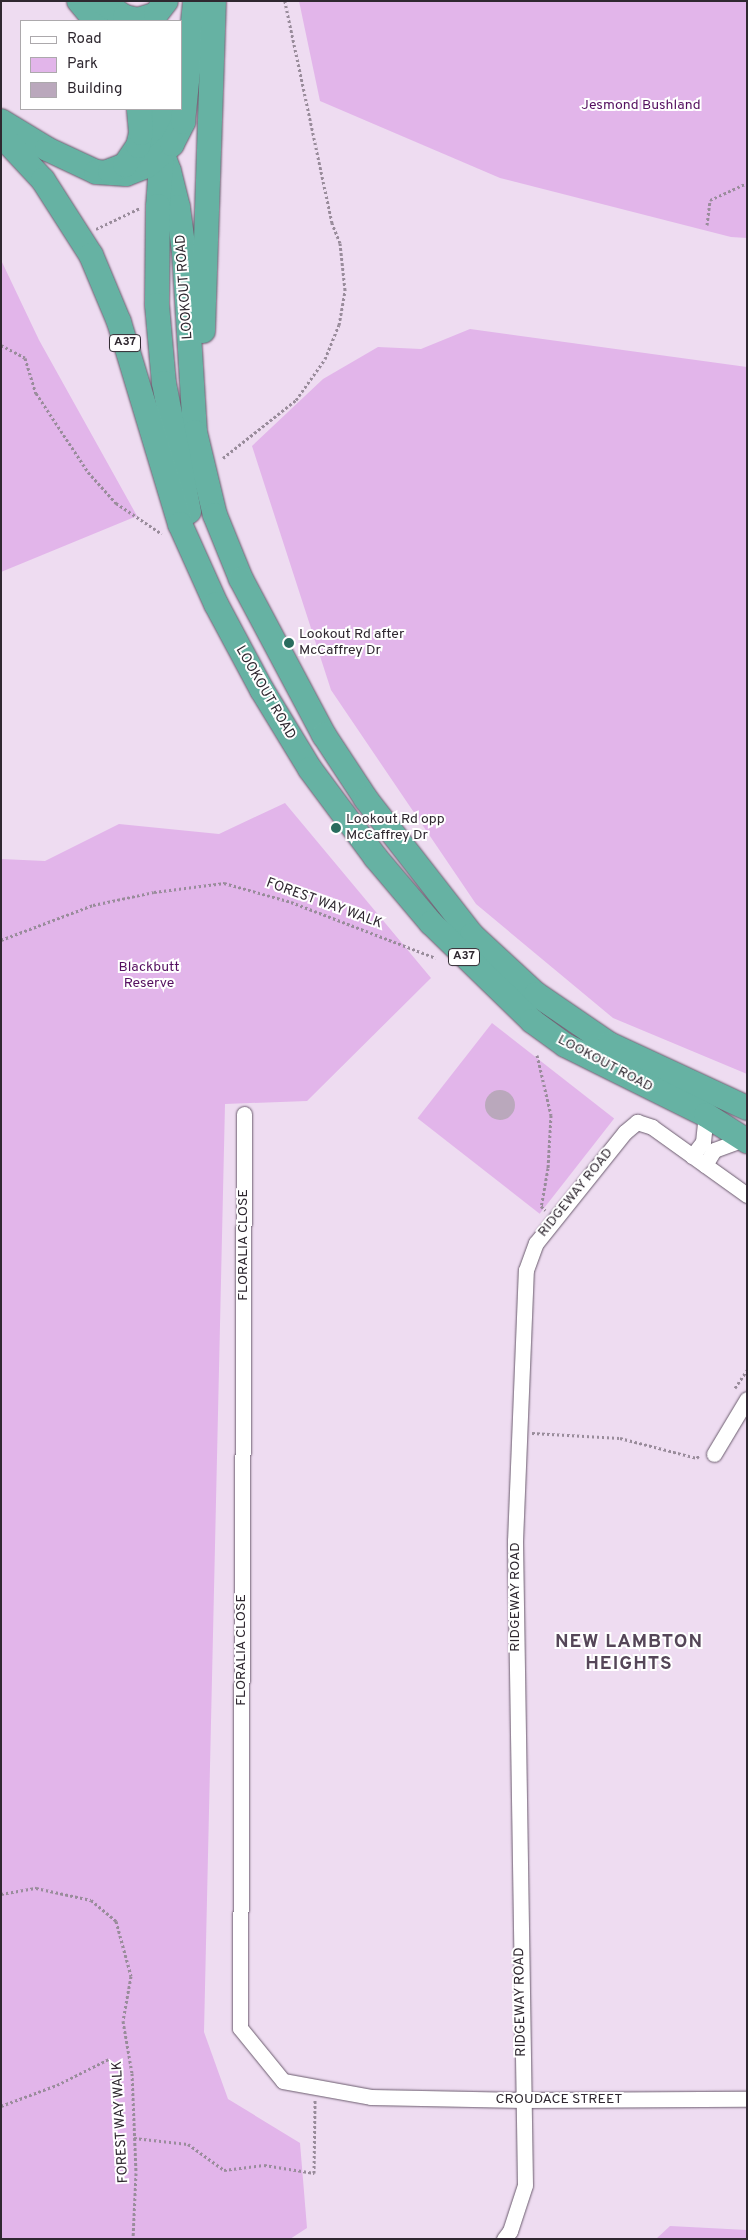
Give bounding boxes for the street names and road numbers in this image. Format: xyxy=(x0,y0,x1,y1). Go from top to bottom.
street label: LOOKOUT ROAD xyxy=(173,234,197,340)
road number: A37 xyxy=(109,333,141,352)
street label: LOOKOUT ROAD xyxy=(231,643,299,743)
street label: FOREST WAY WALK xyxy=(263,875,385,933)
road number: A37 xyxy=(448,948,480,966)
street label: LOOKOUT ROAD xyxy=(554,1032,656,1096)
street label: RIDGEWAY ROAD xyxy=(535,1145,617,1241)
street label: FLORALIA CLOSE xyxy=(236,1189,252,1301)
street label: RIDGEWAY ROAD xyxy=(508,1542,524,1652)
street label: FLORALIA CLOSE xyxy=(234,1594,250,1706)
street label: RIDGEWAY ROAD xyxy=(512,1947,530,2057)
street label: FOREST WAY WALK xyxy=(109,2060,133,2184)
street label: CROUDACE STREET xyxy=(496,2092,622,2108)

